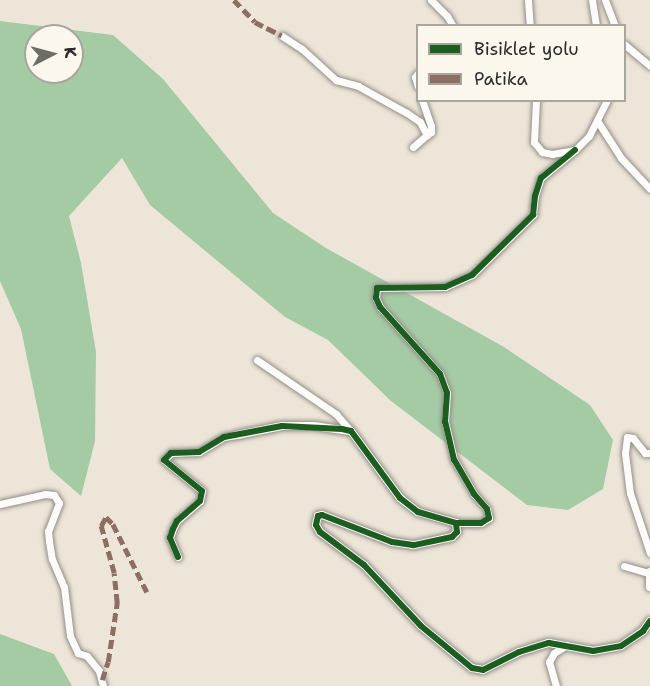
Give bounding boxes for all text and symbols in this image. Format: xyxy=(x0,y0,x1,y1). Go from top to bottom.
north arrow xyxy=(24,24,84,84)
legend xyxy=(416,24,626,102)
text: Bisiklet yolu xyxy=(474,37,579,61)
text: K xyxy=(59,46,81,59)
text: Patika xyxy=(474,67,528,91)

